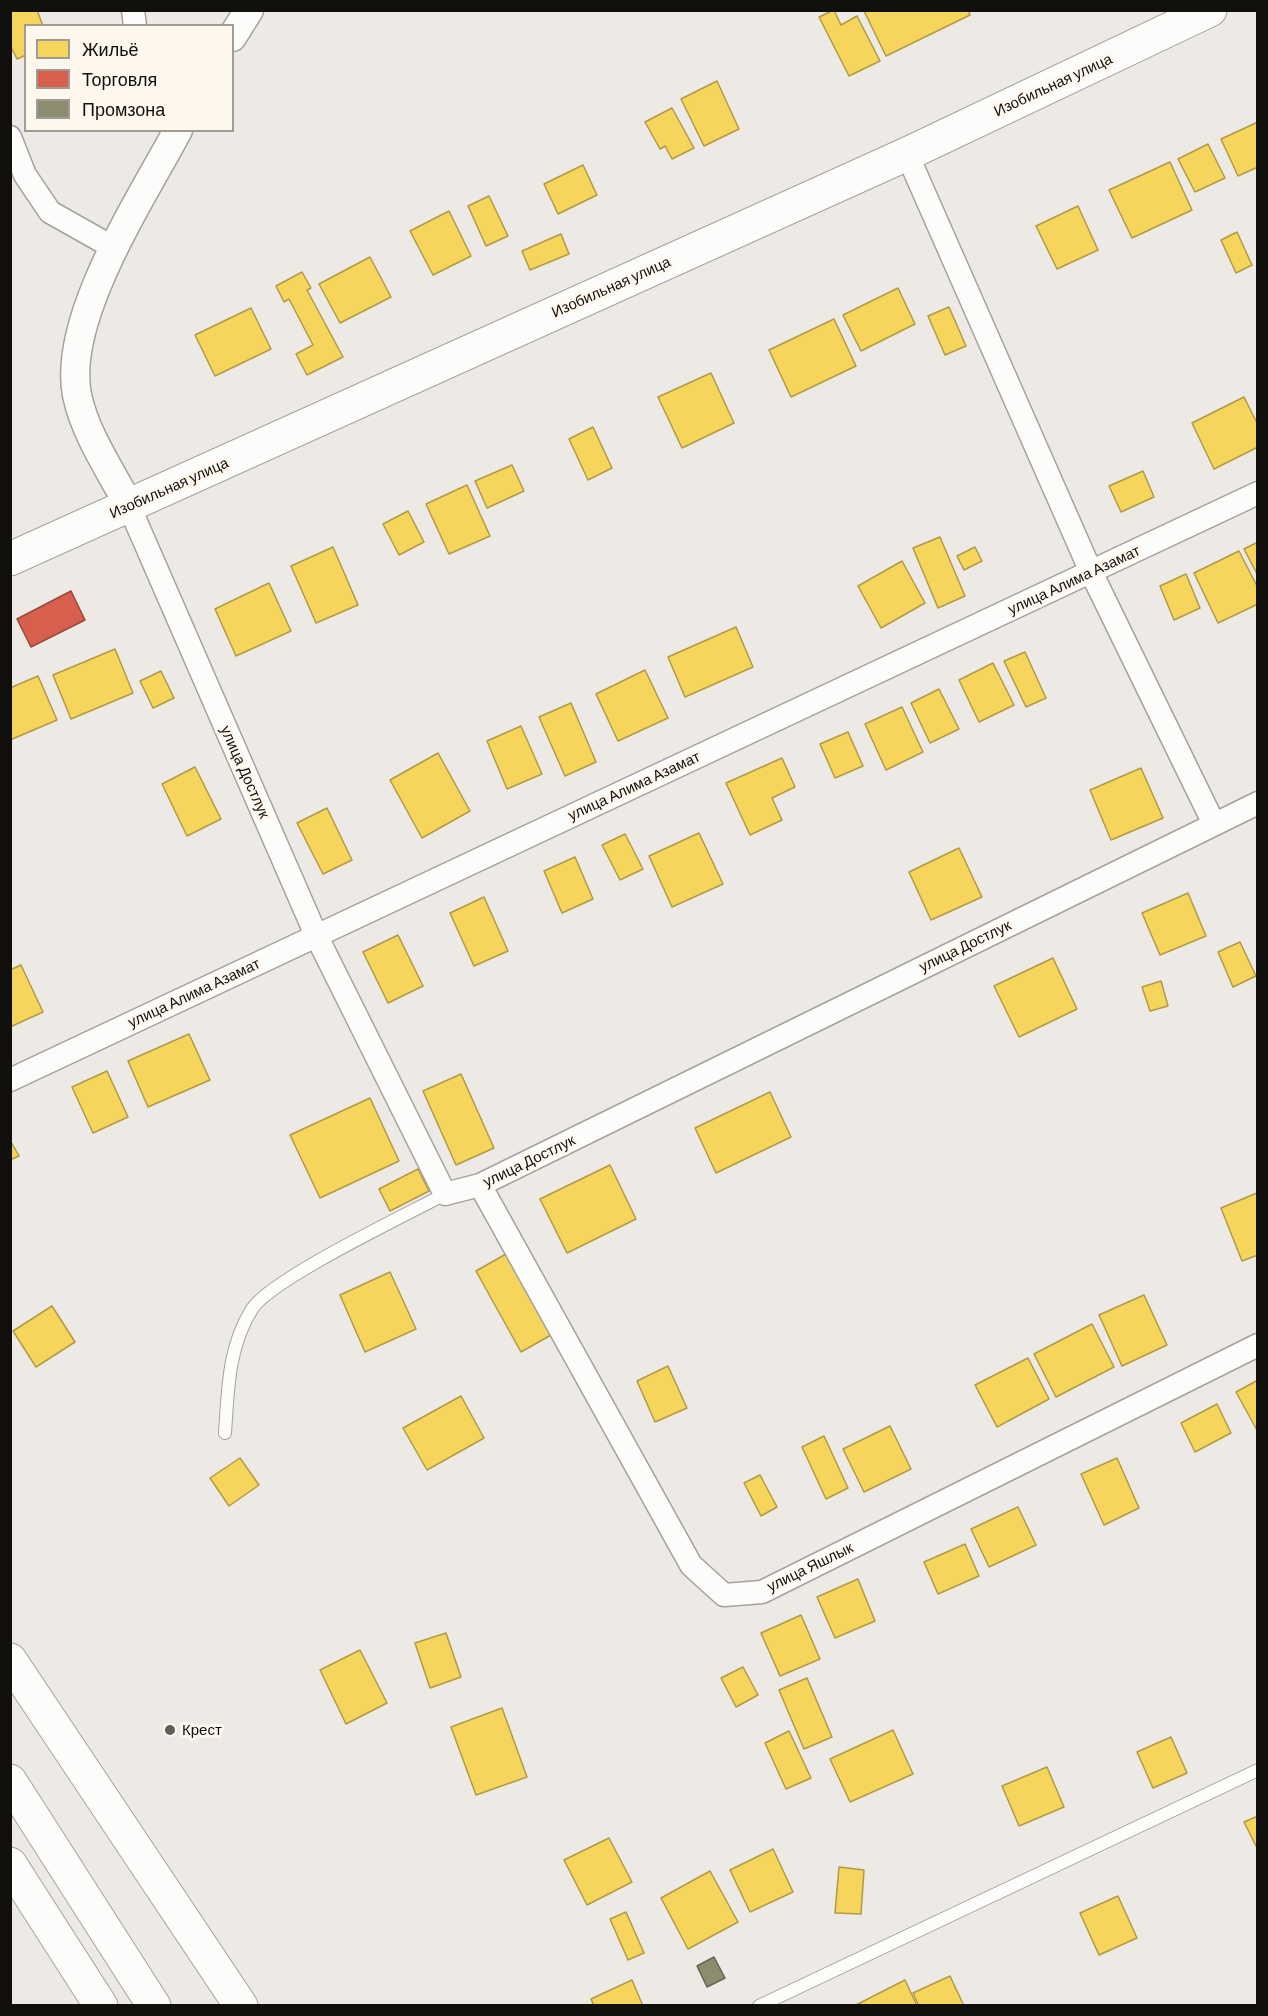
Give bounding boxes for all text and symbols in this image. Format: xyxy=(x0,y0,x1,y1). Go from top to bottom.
legend xyxy=(24,24,234,132)
text: Жильё xyxy=(82,38,139,60)
street label: Изобильная улица xyxy=(991,50,1115,120)
text: Торговля xyxy=(82,68,157,90)
text: Промзона xyxy=(82,98,165,120)
street label: Изобильная улица xyxy=(549,253,673,321)
street label: Изобильная улица xyxy=(107,454,231,522)
street label: улица Алима Азамат xyxy=(1005,542,1143,618)
street label: улица Достлук xyxy=(216,723,274,821)
street label: улица Алима Азамат xyxy=(565,748,703,824)
street label: улица Достлук xyxy=(916,916,1014,976)
street label: улица Алима Азамат xyxy=(125,955,263,1031)
street label: улица Достлук xyxy=(480,1131,578,1191)
street label: улица Яшлык xyxy=(764,1538,856,1596)
place label: Крест xyxy=(182,1721,222,1739)
marker: Крест xyxy=(163,1723,177,1737)

